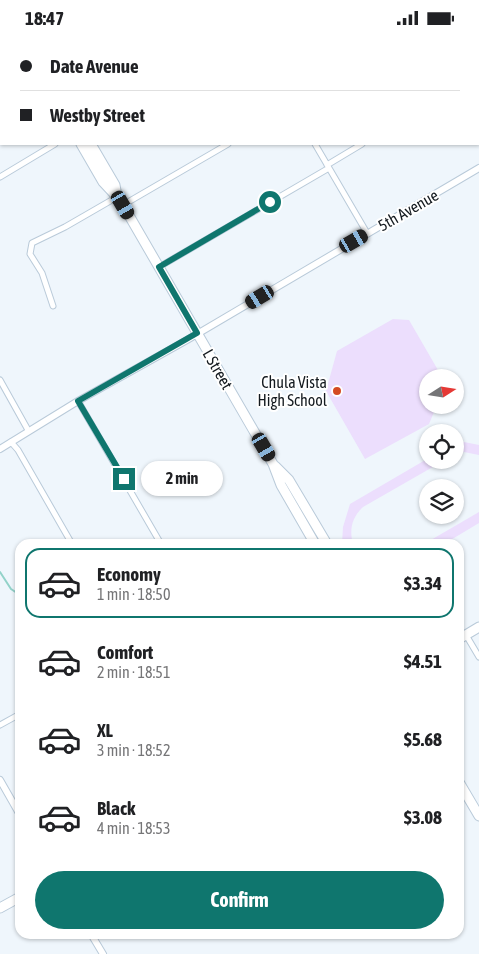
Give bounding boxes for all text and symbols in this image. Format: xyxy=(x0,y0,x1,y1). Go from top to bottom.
text: 18:47 xyxy=(25,7,64,29)
text: Date Avenue xyxy=(50,55,139,77)
text: Westby Street xyxy=(50,104,145,126)
street label: 5th Avenue xyxy=(375,186,441,234)
car xyxy=(109,188,136,222)
route start xyxy=(259,191,281,213)
car xyxy=(337,227,370,255)
car xyxy=(243,283,276,311)
street label: L Street xyxy=(199,346,237,393)
north arrow xyxy=(419,369,464,414)
map controls xyxy=(419,369,464,524)
place label: Chula Vista High School xyxy=(258,373,328,410)
marker: Chula Vista High School xyxy=(331,385,343,397)
button: locate xyxy=(419,424,464,469)
car xyxy=(250,430,277,464)
callout: 2 min xyxy=(142,461,224,497)
route end xyxy=(113,468,135,490)
text: 2 min xyxy=(166,469,198,487)
button: layers xyxy=(419,479,464,524)
icon: car xyxy=(37,561,82,606)
text: Economy xyxy=(97,563,161,585)
text: $3.34 xyxy=(404,572,442,594)
text: 1 min · 18:50 xyxy=(97,585,170,603)
icon: car xyxy=(37,639,82,684)
text: Comfort xyxy=(97,641,153,663)
text: $4.51 xyxy=(404,650,442,672)
text: 2 min · 18:51 xyxy=(97,663,170,681)
icon: car xyxy=(37,717,82,762)
text: XL xyxy=(97,719,113,741)
text: $5.68 xyxy=(404,728,442,750)
text: 3 min · 18:52 xyxy=(97,741,170,759)
icon: car xyxy=(37,795,82,840)
text: Black xyxy=(97,797,135,819)
text: $3.08 xyxy=(404,806,442,828)
text: 4 min · 18:53 xyxy=(97,819,170,837)
button: Confirm xyxy=(35,871,444,929)

